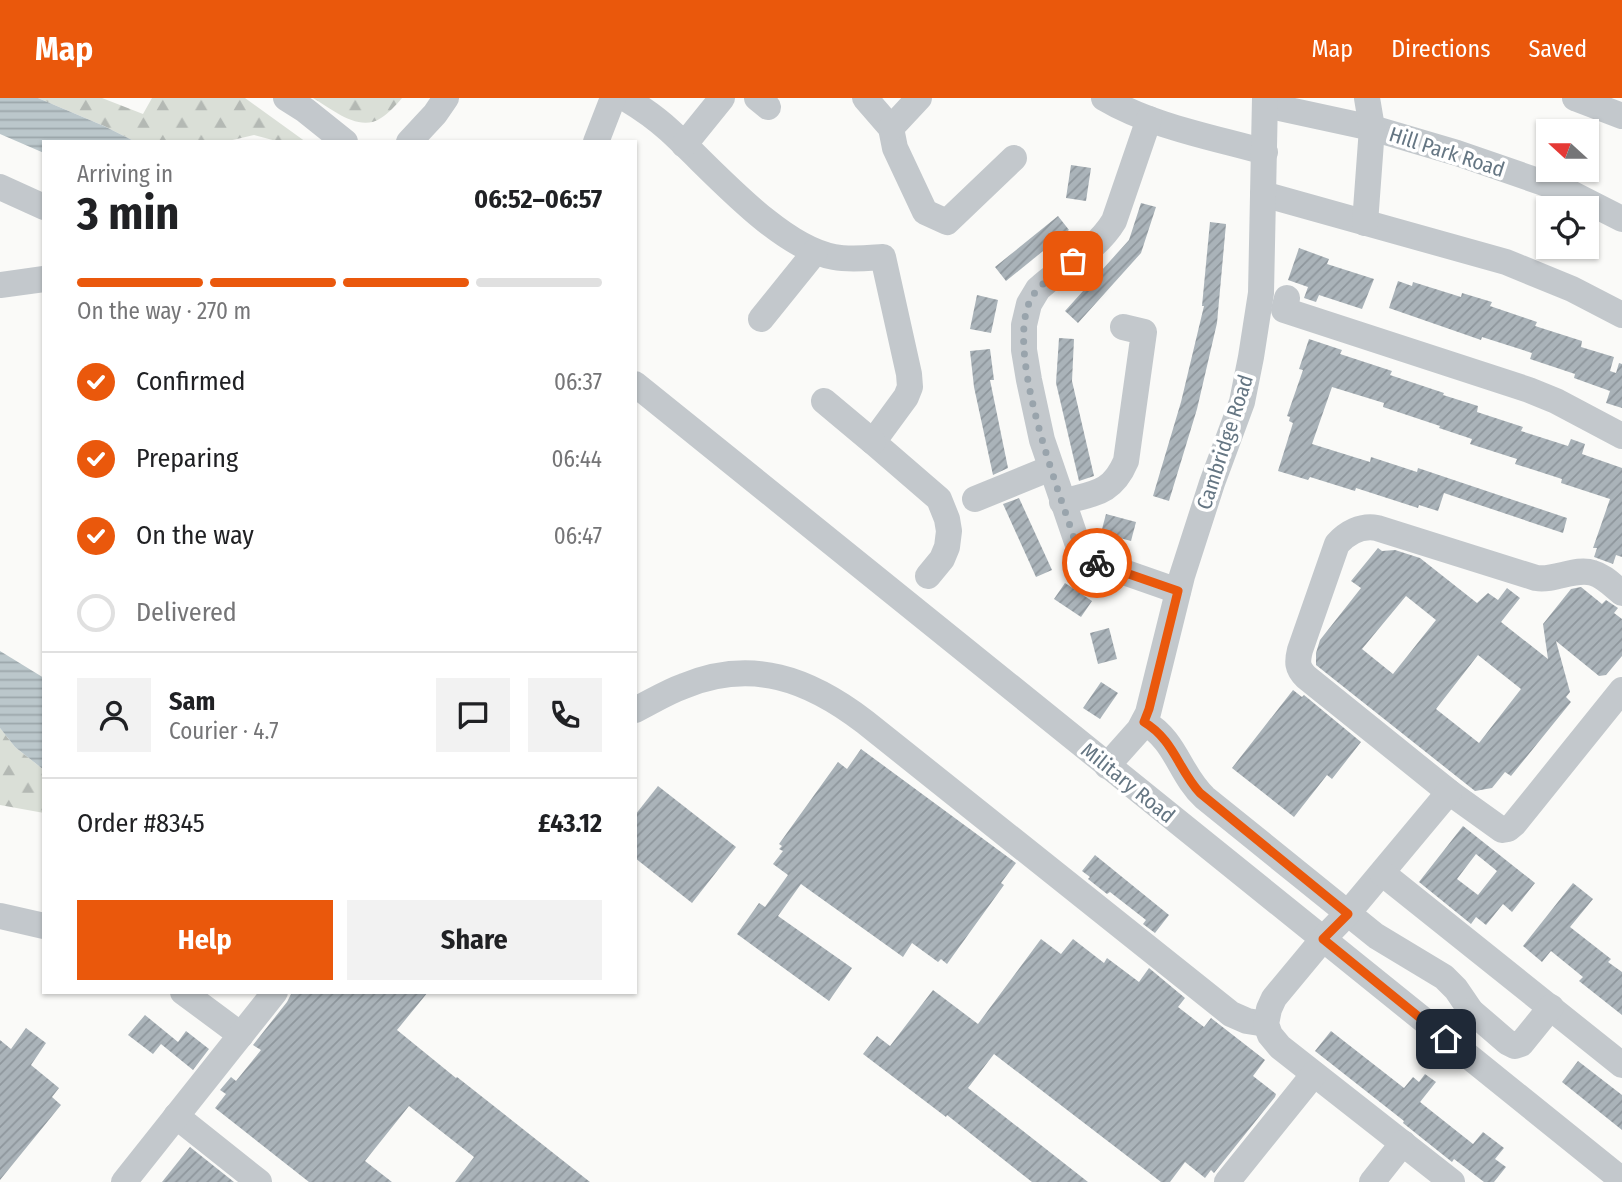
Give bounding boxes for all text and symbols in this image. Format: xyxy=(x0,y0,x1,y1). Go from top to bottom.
text: Map xyxy=(35,29,93,69)
text: Map xyxy=(1312,35,1353,63)
text: Directions xyxy=(1391,35,1490,63)
text: Saved xyxy=(1528,35,1587,63)
north arrow xyxy=(1536,119,1600,182)
map controls xyxy=(1536,119,1599,259)
street label: Hill Park Road xyxy=(1386,121,1508,183)
text: Arriving in xyxy=(77,160,173,188)
text: 06:52–06:57 xyxy=(474,184,602,215)
text: 3 min xyxy=(77,186,179,241)
button: locate xyxy=(1536,196,1599,259)
pin xyxy=(1043,231,1103,291)
icon: bag xyxy=(1054,242,1092,280)
text: On the way · 270 m xyxy=(77,297,251,325)
icon: check xyxy=(77,363,115,401)
text: Confirmed xyxy=(136,366,246,397)
text: 06:37 xyxy=(554,368,602,396)
street label: Cambridge Road xyxy=(1191,371,1259,513)
icon: check xyxy=(77,440,115,478)
text: Preparing xyxy=(136,443,238,474)
text: 06:44 xyxy=(552,445,602,473)
icon: check xyxy=(77,517,115,555)
text: On the way xyxy=(136,520,254,551)
text: 06:47 xyxy=(554,522,602,550)
courier xyxy=(1062,528,1132,598)
icon: bike xyxy=(1078,544,1116,582)
text: Delivered xyxy=(136,597,237,628)
button: person xyxy=(77,678,151,752)
button: chat xyxy=(436,678,510,752)
button: phone xyxy=(528,678,602,752)
text: Sam xyxy=(169,686,215,717)
text: Courier · 4.7 xyxy=(169,717,279,745)
street label: Military Road xyxy=(1076,737,1180,829)
text: Order #8345 xyxy=(77,808,205,839)
text: £43.12 xyxy=(538,808,602,839)
button: Help xyxy=(77,900,333,980)
button: Share xyxy=(347,900,602,980)
pin xyxy=(1416,1009,1476,1069)
icon: home xyxy=(1427,1020,1465,1058)

